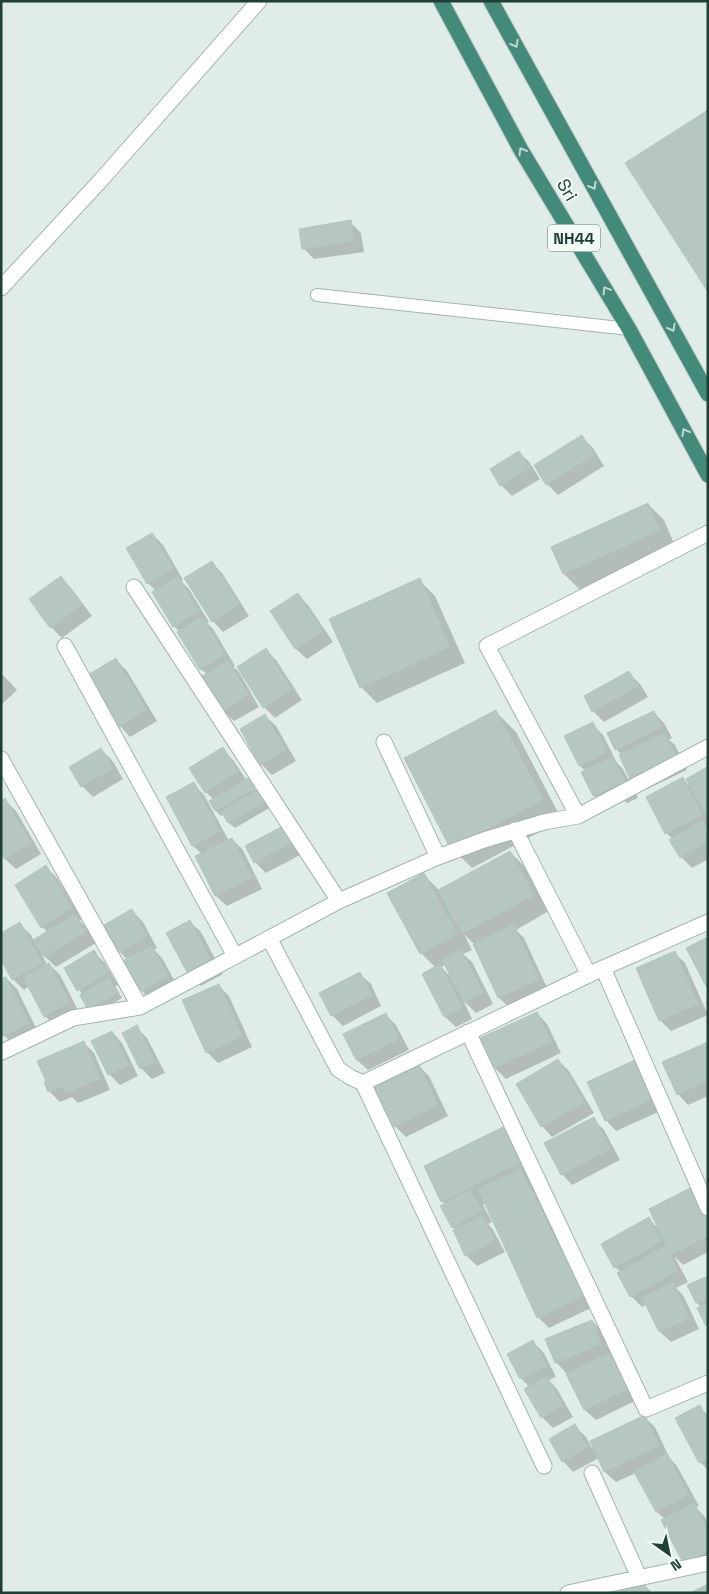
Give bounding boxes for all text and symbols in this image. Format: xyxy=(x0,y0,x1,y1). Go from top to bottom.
one-way arrow xyxy=(508,38,518,47)
one-way arrow xyxy=(518,147,528,156)
street label: Sri xyxy=(552,174,583,205)
one-way arrow xyxy=(587,181,597,190)
road number: NH44 xyxy=(548,224,600,252)
one-way arrow xyxy=(602,286,612,295)
one-way arrow xyxy=(665,323,675,332)
one-way arrow xyxy=(681,428,691,437)
north arrow xyxy=(644,1529,694,1579)
text: N xyxy=(667,1555,685,1575)

